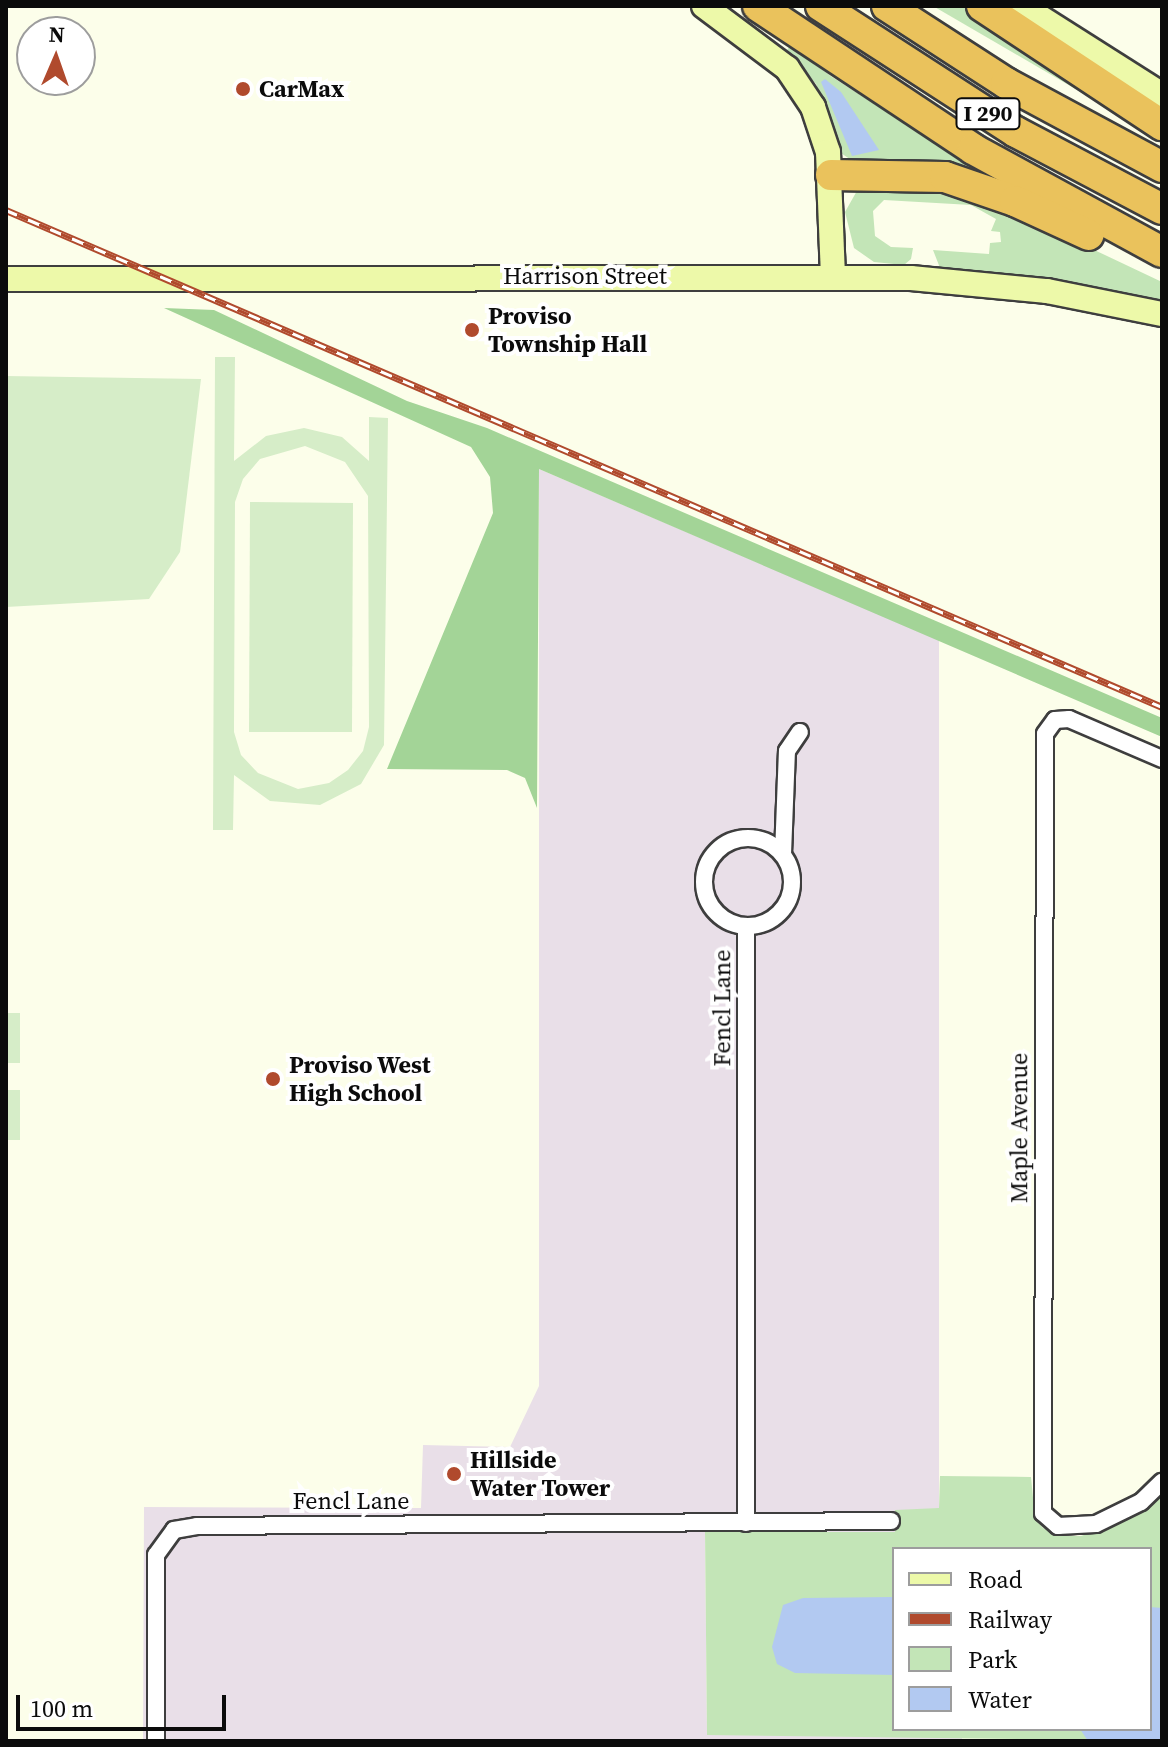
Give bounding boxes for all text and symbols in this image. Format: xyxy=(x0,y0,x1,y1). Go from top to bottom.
north arrow xyxy=(16,16,96,96)
text: N xyxy=(48,19,65,49)
place label: CarMax xyxy=(259,75,344,103)
marker: CarMax xyxy=(234,80,252,98)
road number: I 290 xyxy=(954,96,1022,132)
street label: Harrison Street xyxy=(503,262,667,290)
place label: Proviso Township Hall xyxy=(488,302,647,358)
marker: Proviso Township Hall xyxy=(463,321,481,339)
street label: Fencl Lane xyxy=(708,949,736,1067)
place label: Proviso West High School xyxy=(289,1051,431,1107)
street label: Maple Avenue xyxy=(1005,1053,1033,1203)
marker: Proviso West High School xyxy=(264,1070,282,1088)
place label: Hillside Water Tower xyxy=(470,1446,610,1502)
marker: Hillside Water Tower xyxy=(445,1465,463,1483)
street label: Fencl Lane xyxy=(292,1487,410,1515)
legend xyxy=(892,1547,1152,1731)
text: Road xyxy=(968,1563,1022,1596)
text: Railway xyxy=(968,1603,1052,1636)
text: Park xyxy=(968,1643,1017,1676)
scale bar xyxy=(20,1679,230,1729)
text: Water xyxy=(968,1683,1032,1716)
text: 100 m xyxy=(30,1692,93,1725)

